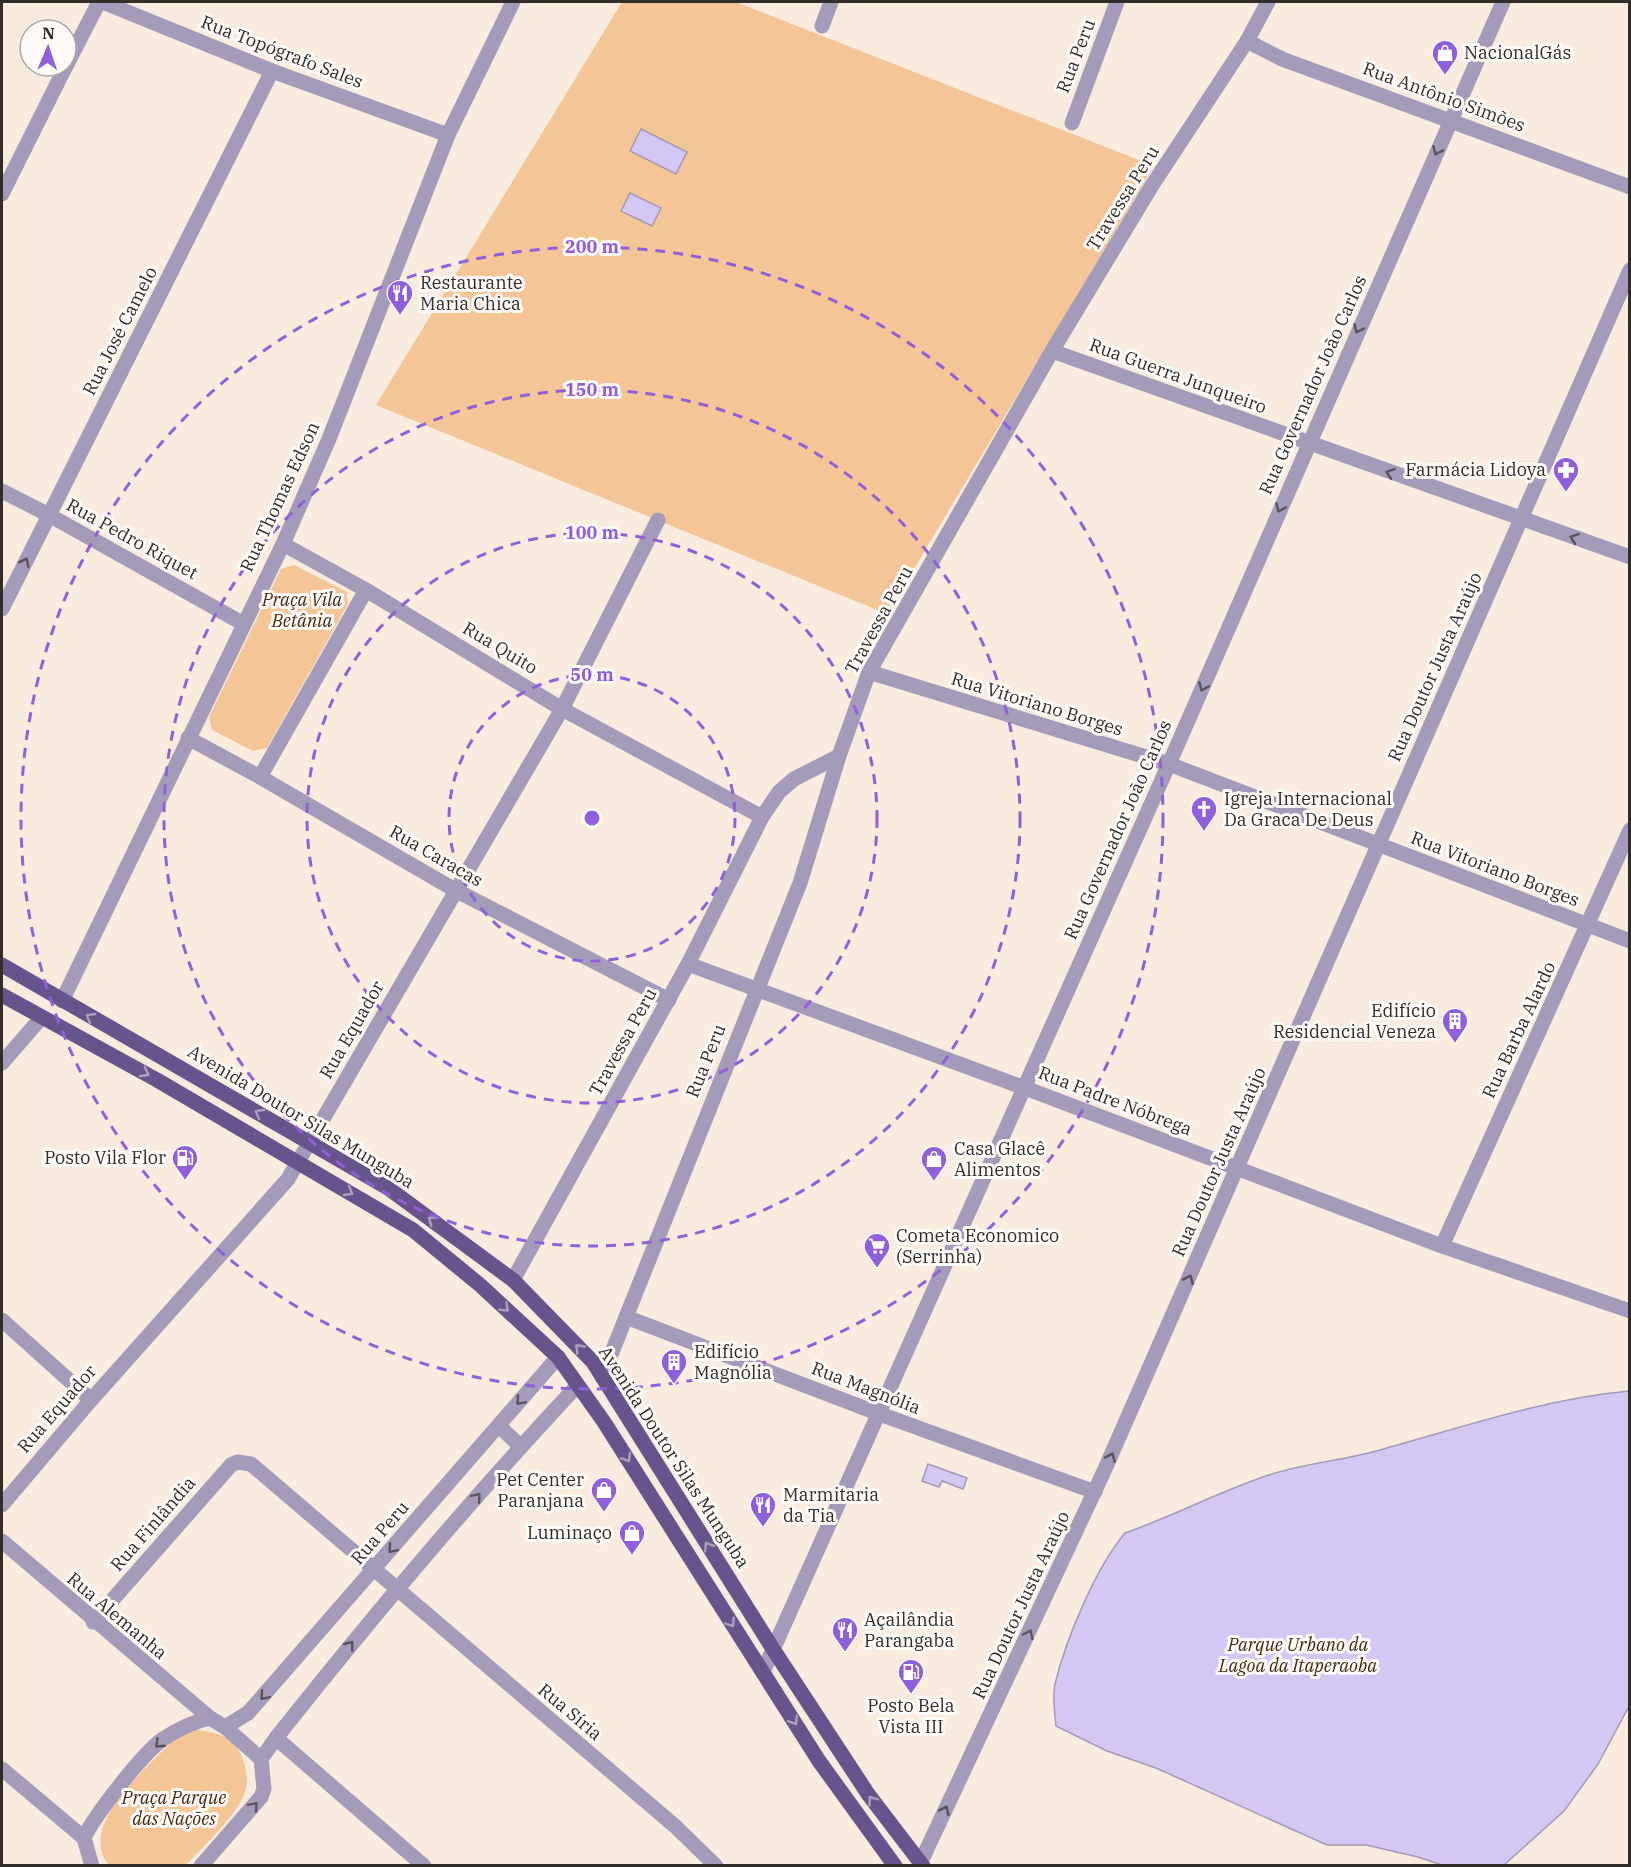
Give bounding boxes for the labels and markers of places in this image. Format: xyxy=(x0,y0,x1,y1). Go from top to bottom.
shop icon: NacionalGás xyxy=(1430,38,1460,76)
place label: NacionalGás xyxy=(1464,41,1571,64)
place label: Restaurante Maria Chica xyxy=(420,271,523,315)
restaurant icon: Restaurante Maria Chica xyxy=(385,278,415,316)
pharmacy icon: Farmácia Lidoya xyxy=(1551,455,1581,493)
place label: Farmácia Lidoya xyxy=(1405,458,1546,481)
place label: Igreja Internacional Da Graca De Deus xyxy=(1224,787,1392,831)
church icon: Igreja Internacional Da Graca De Deus xyxy=(1189,794,1219,832)
centre of rings xyxy=(582,808,602,828)
place label: Edifício Residencial Veneza xyxy=(1273,999,1436,1043)
building icon: Edifício Residencial Veneza xyxy=(1440,1006,1470,1044)
place label: Casa Glacê Alimentos xyxy=(954,1137,1045,1181)
fuel station icon: Posto Vila Flor xyxy=(170,1143,200,1181)
shop icon: Casa Glacê Alimentos xyxy=(919,1144,949,1182)
place label: Posto Vila Flor xyxy=(44,1146,166,1169)
place label: Cometa Economico (Serrinha) xyxy=(896,1224,1059,1268)
supermarket icon: Cometa Economico (Serrinha) xyxy=(862,1231,892,1269)
place label: Edifício Magnólia xyxy=(694,1340,772,1384)
building icon: Edifício Magnólia xyxy=(659,1347,689,1385)
place label: Pet Center Paranjana xyxy=(496,1468,584,1512)
shop icon: Pet Center Paranjana xyxy=(589,1475,619,1513)
place label: Marmitaria da Tia xyxy=(783,1483,879,1527)
restaurant icon: Marmitaria da Tia xyxy=(748,1490,778,1528)
shop icon: Luminaço xyxy=(617,1518,647,1556)
place label: Luminaço xyxy=(527,1521,612,1544)
place label: Açailândia Parangaba xyxy=(864,1608,954,1652)
restaurant icon: Açailândia Parangaba xyxy=(830,1615,860,1653)
fuel station icon: Posto Bela Vista III xyxy=(896,1657,926,1695)
place label: Posto Bela Vista III xyxy=(867,1694,955,1738)

